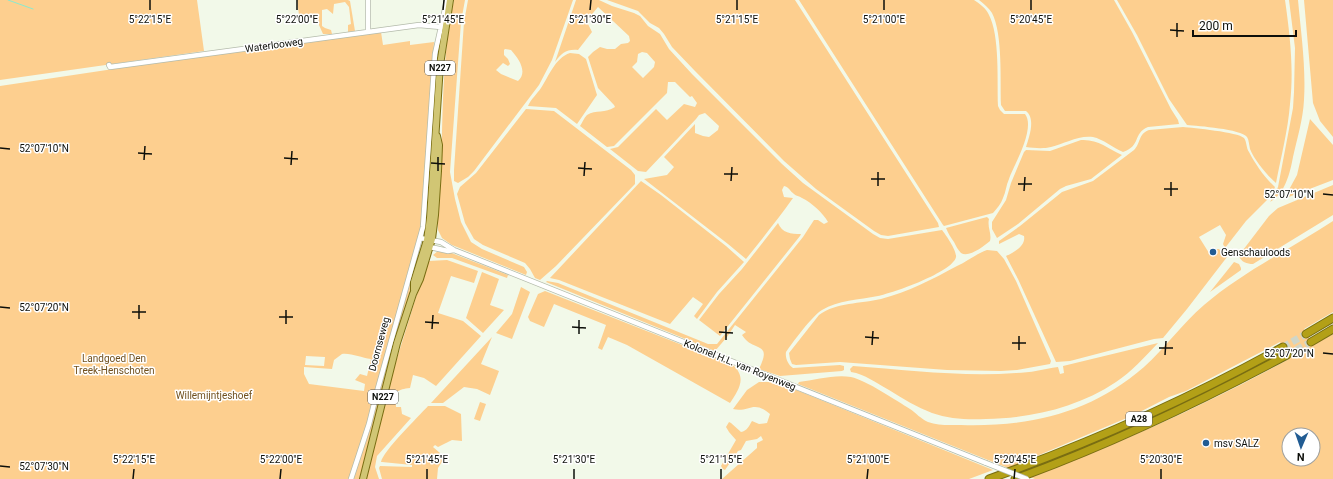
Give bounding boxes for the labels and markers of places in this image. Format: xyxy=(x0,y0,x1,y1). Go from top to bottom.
marker: Genschauloods xyxy=(1208,247,1218,257)
place label: Genschauloods xyxy=(1221,247,1290,258)
marker: msv SALZ xyxy=(1201,438,1211,448)
place label: msv SALZ xyxy=(1214,438,1259,449)

